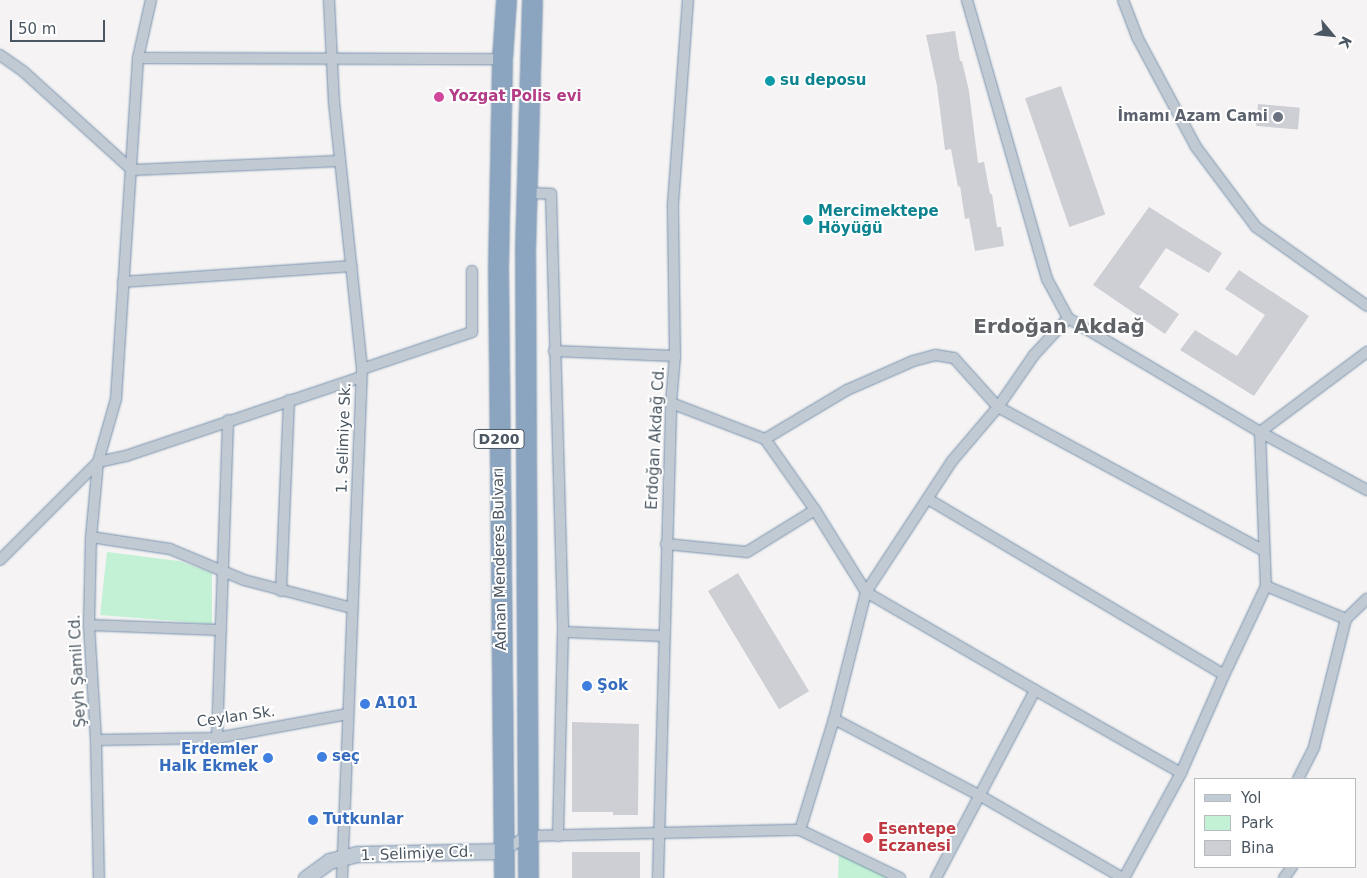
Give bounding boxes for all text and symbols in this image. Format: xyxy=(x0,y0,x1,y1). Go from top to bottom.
scale bar xyxy=(12,10,108,42)
north arrow xyxy=(1307,10,1357,60)
text: 50 m xyxy=(18,20,56,38)
text: K xyxy=(1336,33,1355,51)
place label: su deposu xyxy=(780,72,866,90)
marker: su deposu xyxy=(764,75,776,87)
place label: Yozgat Polis evi xyxy=(449,88,582,106)
marker: Yozgat Polis evi xyxy=(433,91,445,103)
place label: İmamı Azam Cami xyxy=(1117,108,1268,126)
marker: İmamı Azam Cami xyxy=(1272,111,1284,123)
place label: Mercimektepe Höyüğü xyxy=(818,202,939,237)
marker: Mercimektepe Höyüğü xyxy=(802,214,814,226)
district label: Erdoğan Akdağ xyxy=(973,314,1145,338)
street label: Erdoğan Akdağ Cd. xyxy=(643,366,669,510)
street label: 1. Selimiye Sk. xyxy=(333,382,355,494)
road number: D200 xyxy=(473,428,525,450)
street label: Adnan Menderes Bulvarı xyxy=(489,467,511,651)
street label: Şeyh Şamil Cd. xyxy=(66,614,90,728)
place label: Şok xyxy=(597,677,628,695)
marker: Şok xyxy=(581,680,593,692)
place label: A101 xyxy=(375,695,418,713)
marker: A101 xyxy=(359,698,371,710)
street label: Ceylan Sk. xyxy=(196,703,276,731)
place label: Erdemler Halk Ekmek xyxy=(159,740,258,775)
place label: seç xyxy=(332,748,360,766)
marker: seç xyxy=(316,751,328,763)
marker: Erdemler Halk Ekmek xyxy=(262,752,274,764)
legend xyxy=(1194,778,1357,868)
text: Yol xyxy=(1241,789,1262,807)
place label: Tutkunlar xyxy=(323,811,403,829)
marker: Tutkunlar xyxy=(307,814,319,826)
text: Park xyxy=(1241,814,1273,832)
place label: Esentepe Eczanesi xyxy=(878,820,956,855)
marker: Esentepe Eczanesi xyxy=(862,832,874,844)
text: Bina xyxy=(1241,839,1274,857)
street label: 1. Selimiye Cd. xyxy=(360,843,474,865)

